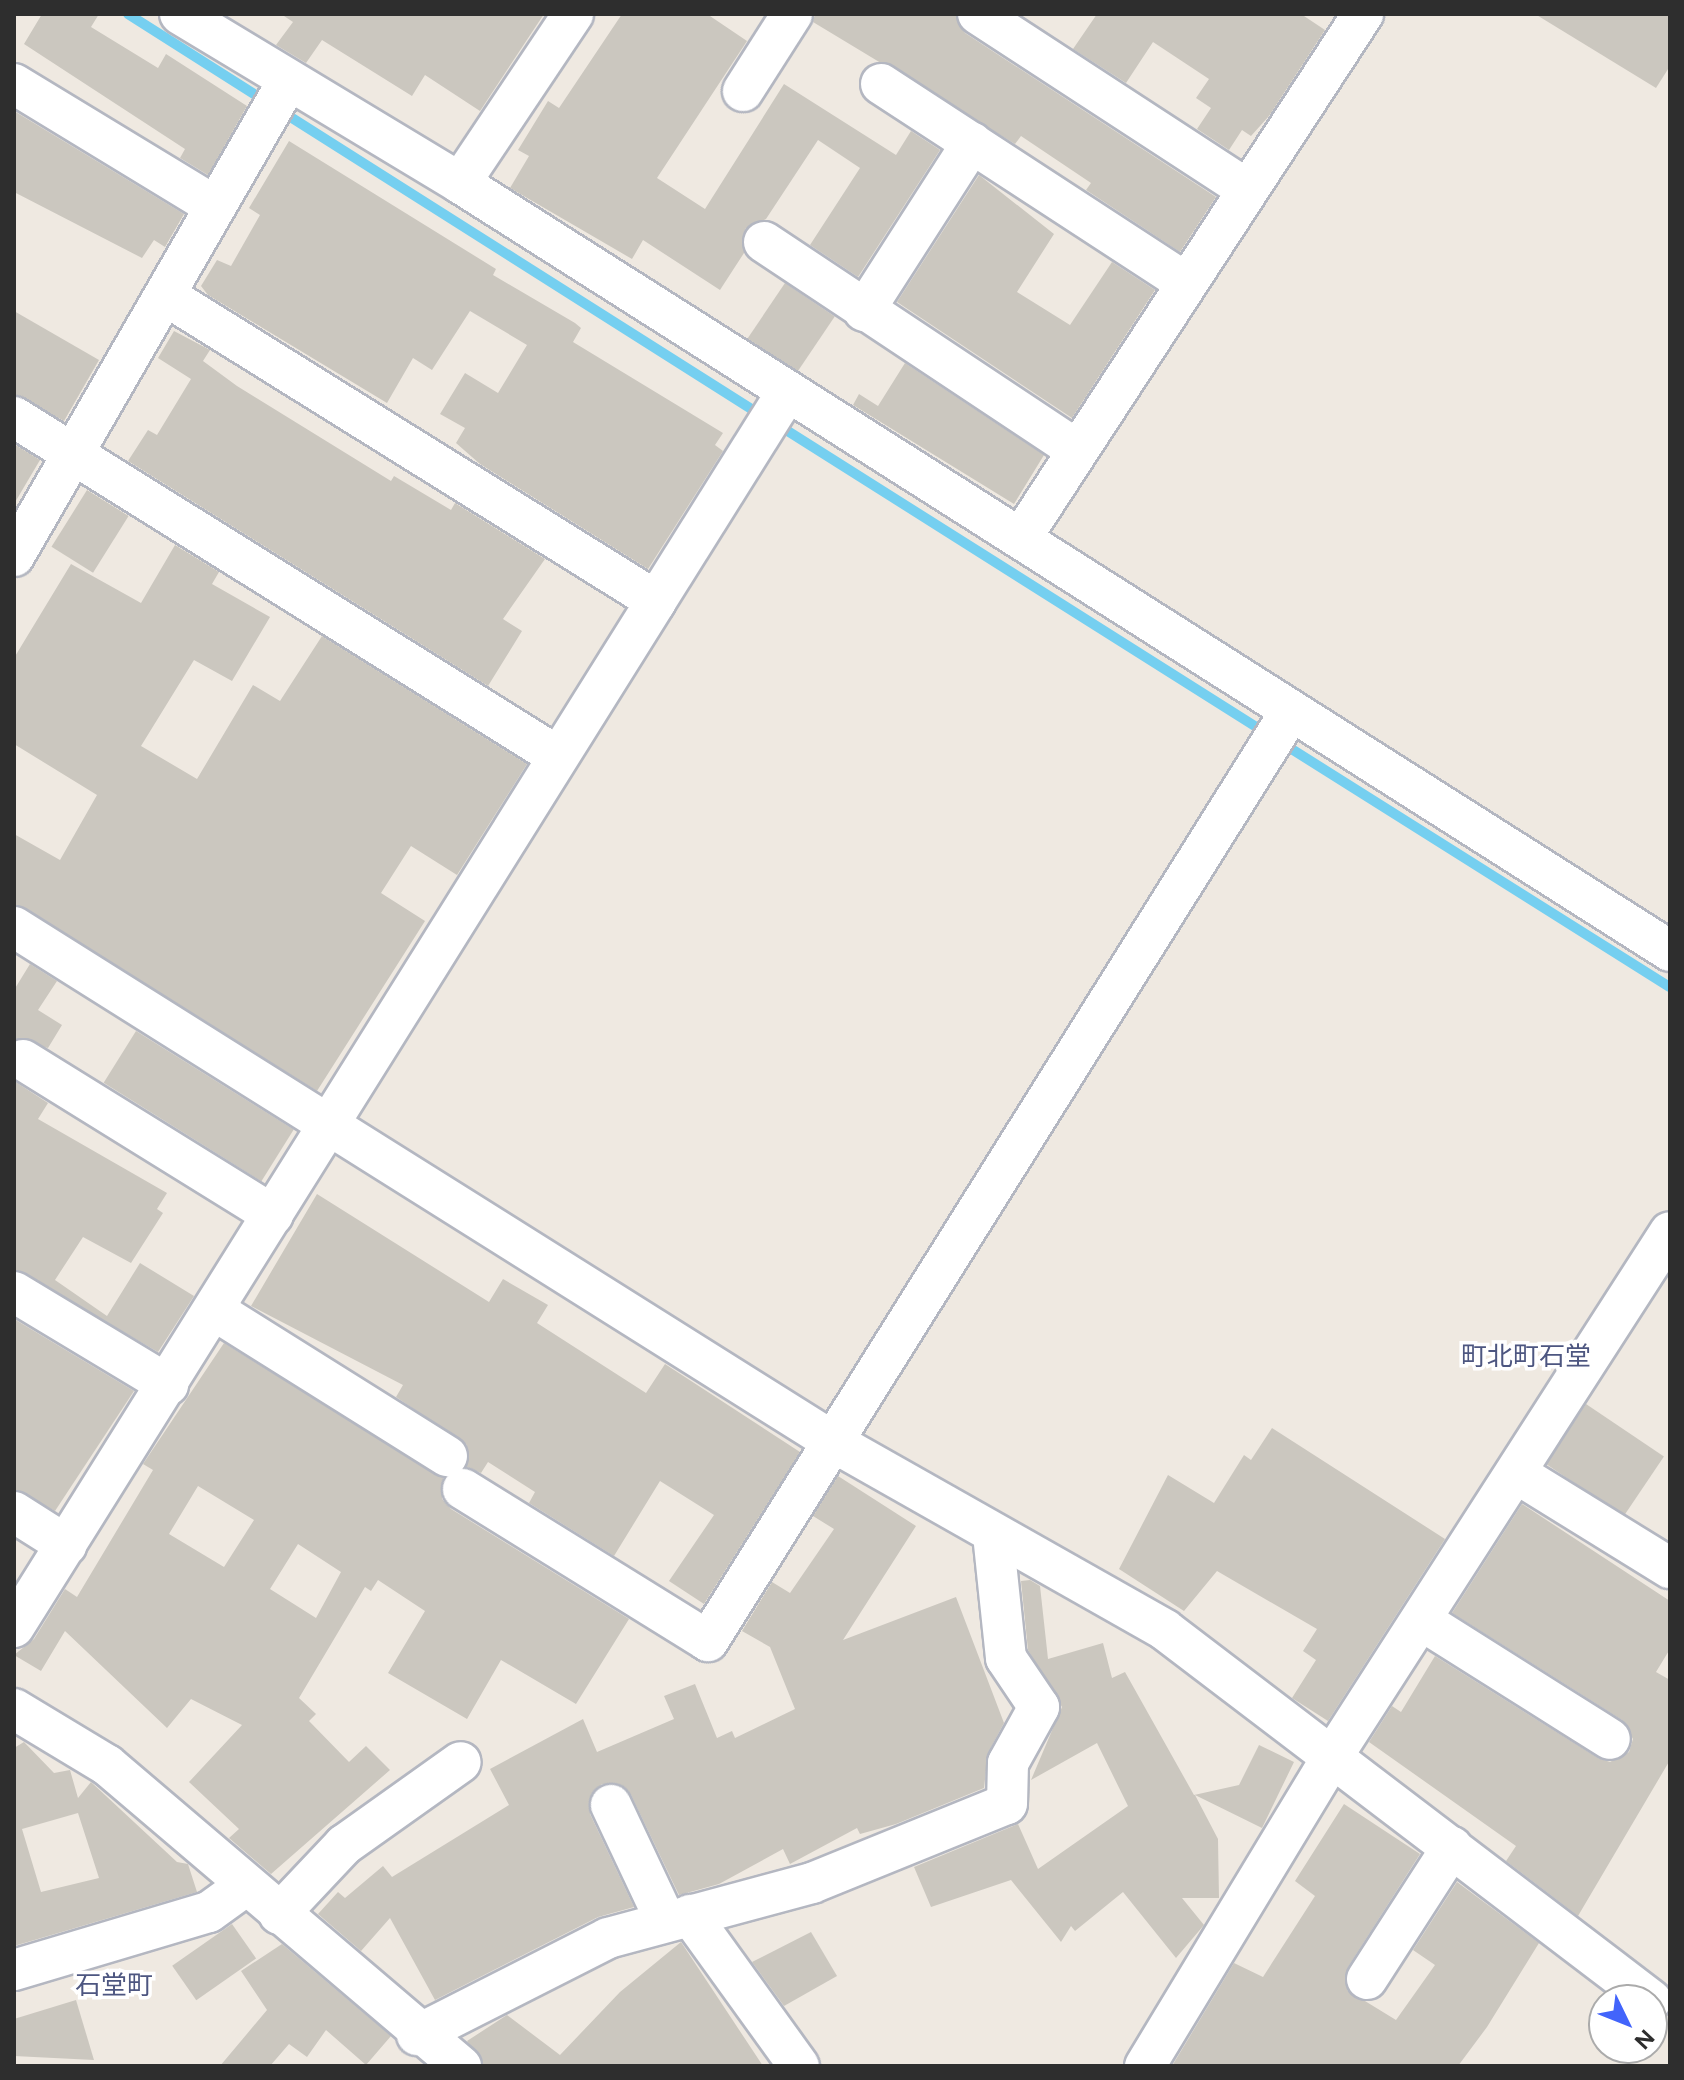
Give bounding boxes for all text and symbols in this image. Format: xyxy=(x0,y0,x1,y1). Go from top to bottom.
district label: 町北町石堂 xyxy=(1461,1341,1591,1373)
district label: 石堂町 xyxy=(75,1970,153,2002)
north arrow xyxy=(1588,1984,1668,2064)
text: N xyxy=(1629,2024,1660,2055)

